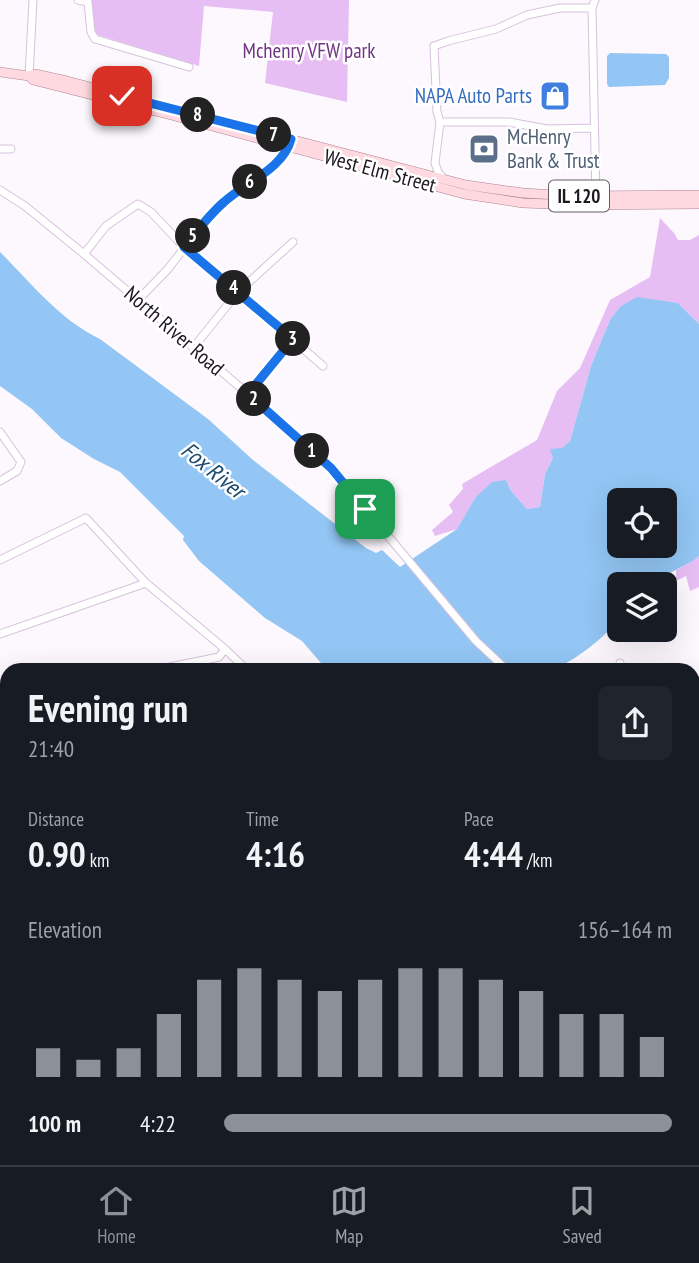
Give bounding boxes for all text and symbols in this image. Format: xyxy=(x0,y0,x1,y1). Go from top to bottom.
park label: Mchenry VFW park xyxy=(243,37,375,64)
pin xyxy=(92,66,152,126)
icon: check xyxy=(103,77,141,115)
shop icon: NAPA Auto Parts xyxy=(538,79,572,113)
place label: NAPA Auto Parts xyxy=(415,82,532,109)
pin: 8 xyxy=(180,97,216,132)
text: 8 xyxy=(193,102,202,126)
pin: 7 xyxy=(256,118,292,152)
text: 7 xyxy=(269,122,278,146)
place label: McHenry Bank & Trust xyxy=(507,123,600,174)
bank icon: McHenry Bank & Trust xyxy=(467,132,501,166)
street label: West Elm Street xyxy=(321,143,439,198)
pin: 6 xyxy=(232,164,268,200)
text: 6 xyxy=(245,169,254,193)
road number: IL 120 xyxy=(549,180,609,212)
pin: 5 xyxy=(176,218,210,254)
text: 5 xyxy=(188,223,197,247)
pin: 4 xyxy=(216,270,252,306)
text: 4 xyxy=(229,275,238,299)
street label: North River Road xyxy=(119,280,230,381)
pin: 3 xyxy=(276,322,310,356)
text: 3 xyxy=(288,326,297,350)
pin: 2 xyxy=(236,382,272,416)
text: 2 xyxy=(249,386,258,410)
pin: 1 xyxy=(294,434,330,468)
water label: Fox River xyxy=(176,435,254,506)
text: 1 xyxy=(307,438,316,462)
pin xyxy=(335,479,395,539)
map controls xyxy=(607,488,677,642)
button: locate xyxy=(607,488,677,558)
icon: arrive xyxy=(346,490,384,528)
button: layers xyxy=(607,572,677,642)
text: Evening run xyxy=(28,683,188,732)
button: share xyxy=(598,686,672,760)
text: 21:40 xyxy=(28,734,74,763)
text: Distance xyxy=(28,807,84,831)
text: Time xyxy=(246,807,279,831)
text: Pace xyxy=(464,807,494,831)
text: 0.90 xyxy=(28,831,86,877)
text: 4:16 xyxy=(246,831,305,877)
text: 4:44 xyxy=(464,831,523,877)
text: km xyxy=(86,848,109,872)
text: /km xyxy=(523,848,552,872)
text: Elevation xyxy=(28,915,102,944)
text: 156–164 m xyxy=(578,915,672,944)
text: 100 m xyxy=(28,1109,81,1138)
text: 4:22 xyxy=(140,1109,176,1138)
tab: Home xyxy=(97,1182,136,1248)
tab: Map xyxy=(330,1182,368,1248)
tab: Saved xyxy=(563,1182,602,1248)

